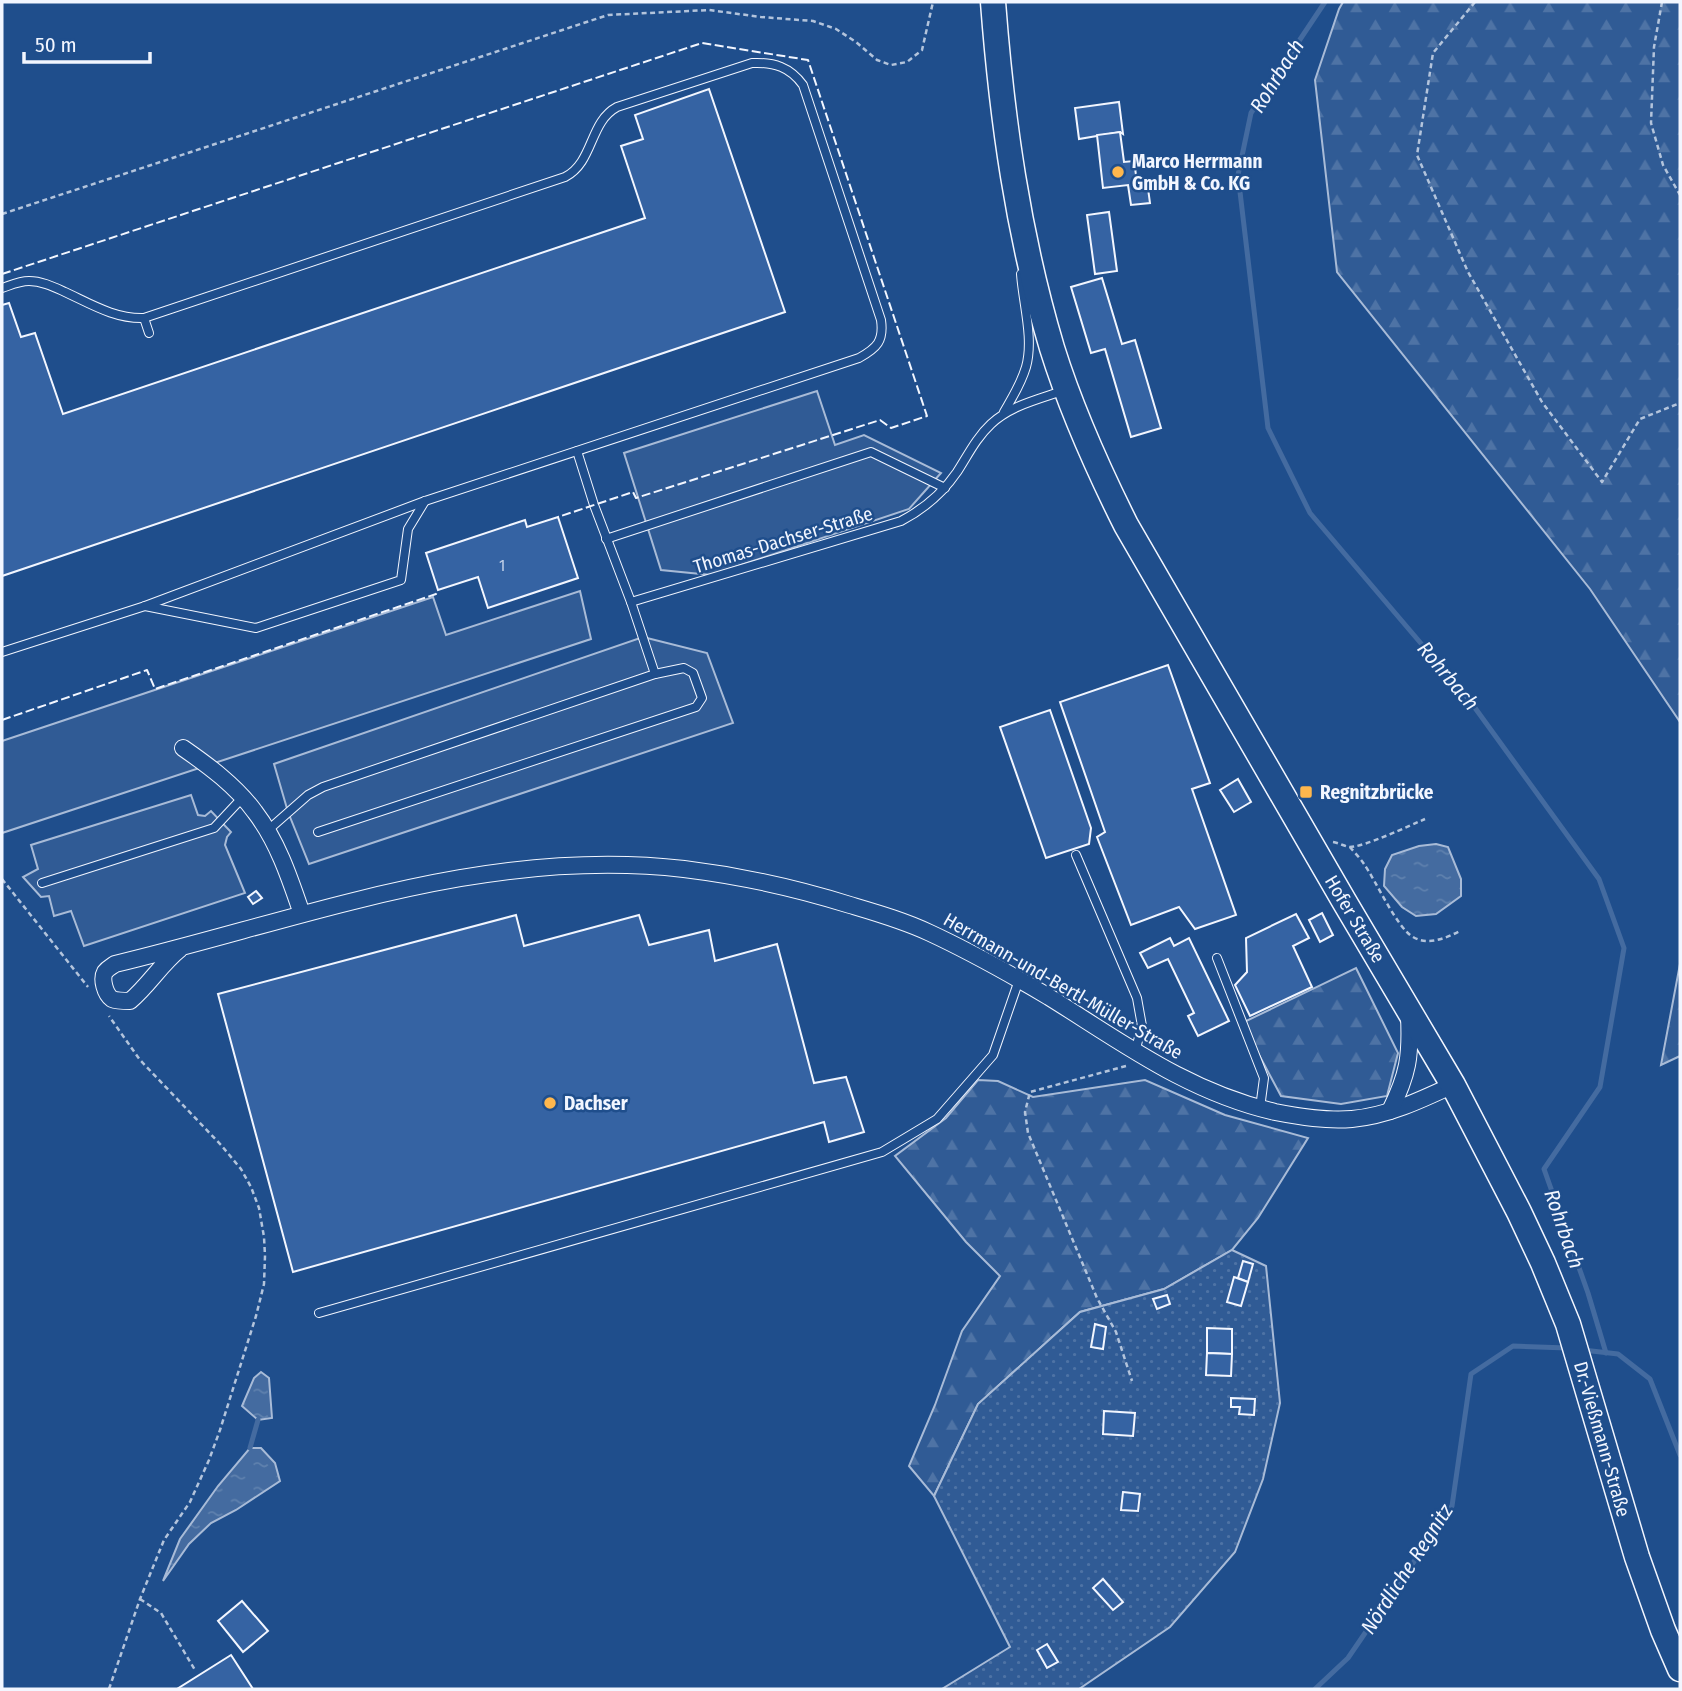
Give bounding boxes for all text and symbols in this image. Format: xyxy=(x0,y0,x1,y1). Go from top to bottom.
scale bar xyxy=(24,21,150,65)
text: 50 m xyxy=(35,32,77,58)
water label: Rohrbach xyxy=(1244,34,1310,118)
place label: Marco Herrmann GmbH & Co. KG xyxy=(1132,150,1262,195)
marker: Marco Herrmann GmbH & Co. KG xyxy=(1110,164,1126,180)
street label: Thomas-Dachser-Straße xyxy=(691,502,875,578)
house number: 1 xyxy=(499,556,505,575)
water label: Rohrbach xyxy=(1412,636,1484,716)
place label: Regnitzbrücke xyxy=(1320,781,1434,804)
marker: Regnitzbrücke xyxy=(1298,784,1314,800)
street label: Hofer Straße xyxy=(1320,871,1390,967)
street label: Herrmann-und-Bertl-Müller-Straße xyxy=(939,908,1187,1064)
place label: Dachser xyxy=(564,1092,629,1115)
marker: Dachser xyxy=(542,1095,558,1111)
water label: Rohrbach xyxy=(1538,1186,1590,1272)
street label: Dr.-Vießmann-Straße xyxy=(1569,1359,1635,1519)
water label: Nördliche Regnitz xyxy=(1355,1498,1459,1639)

